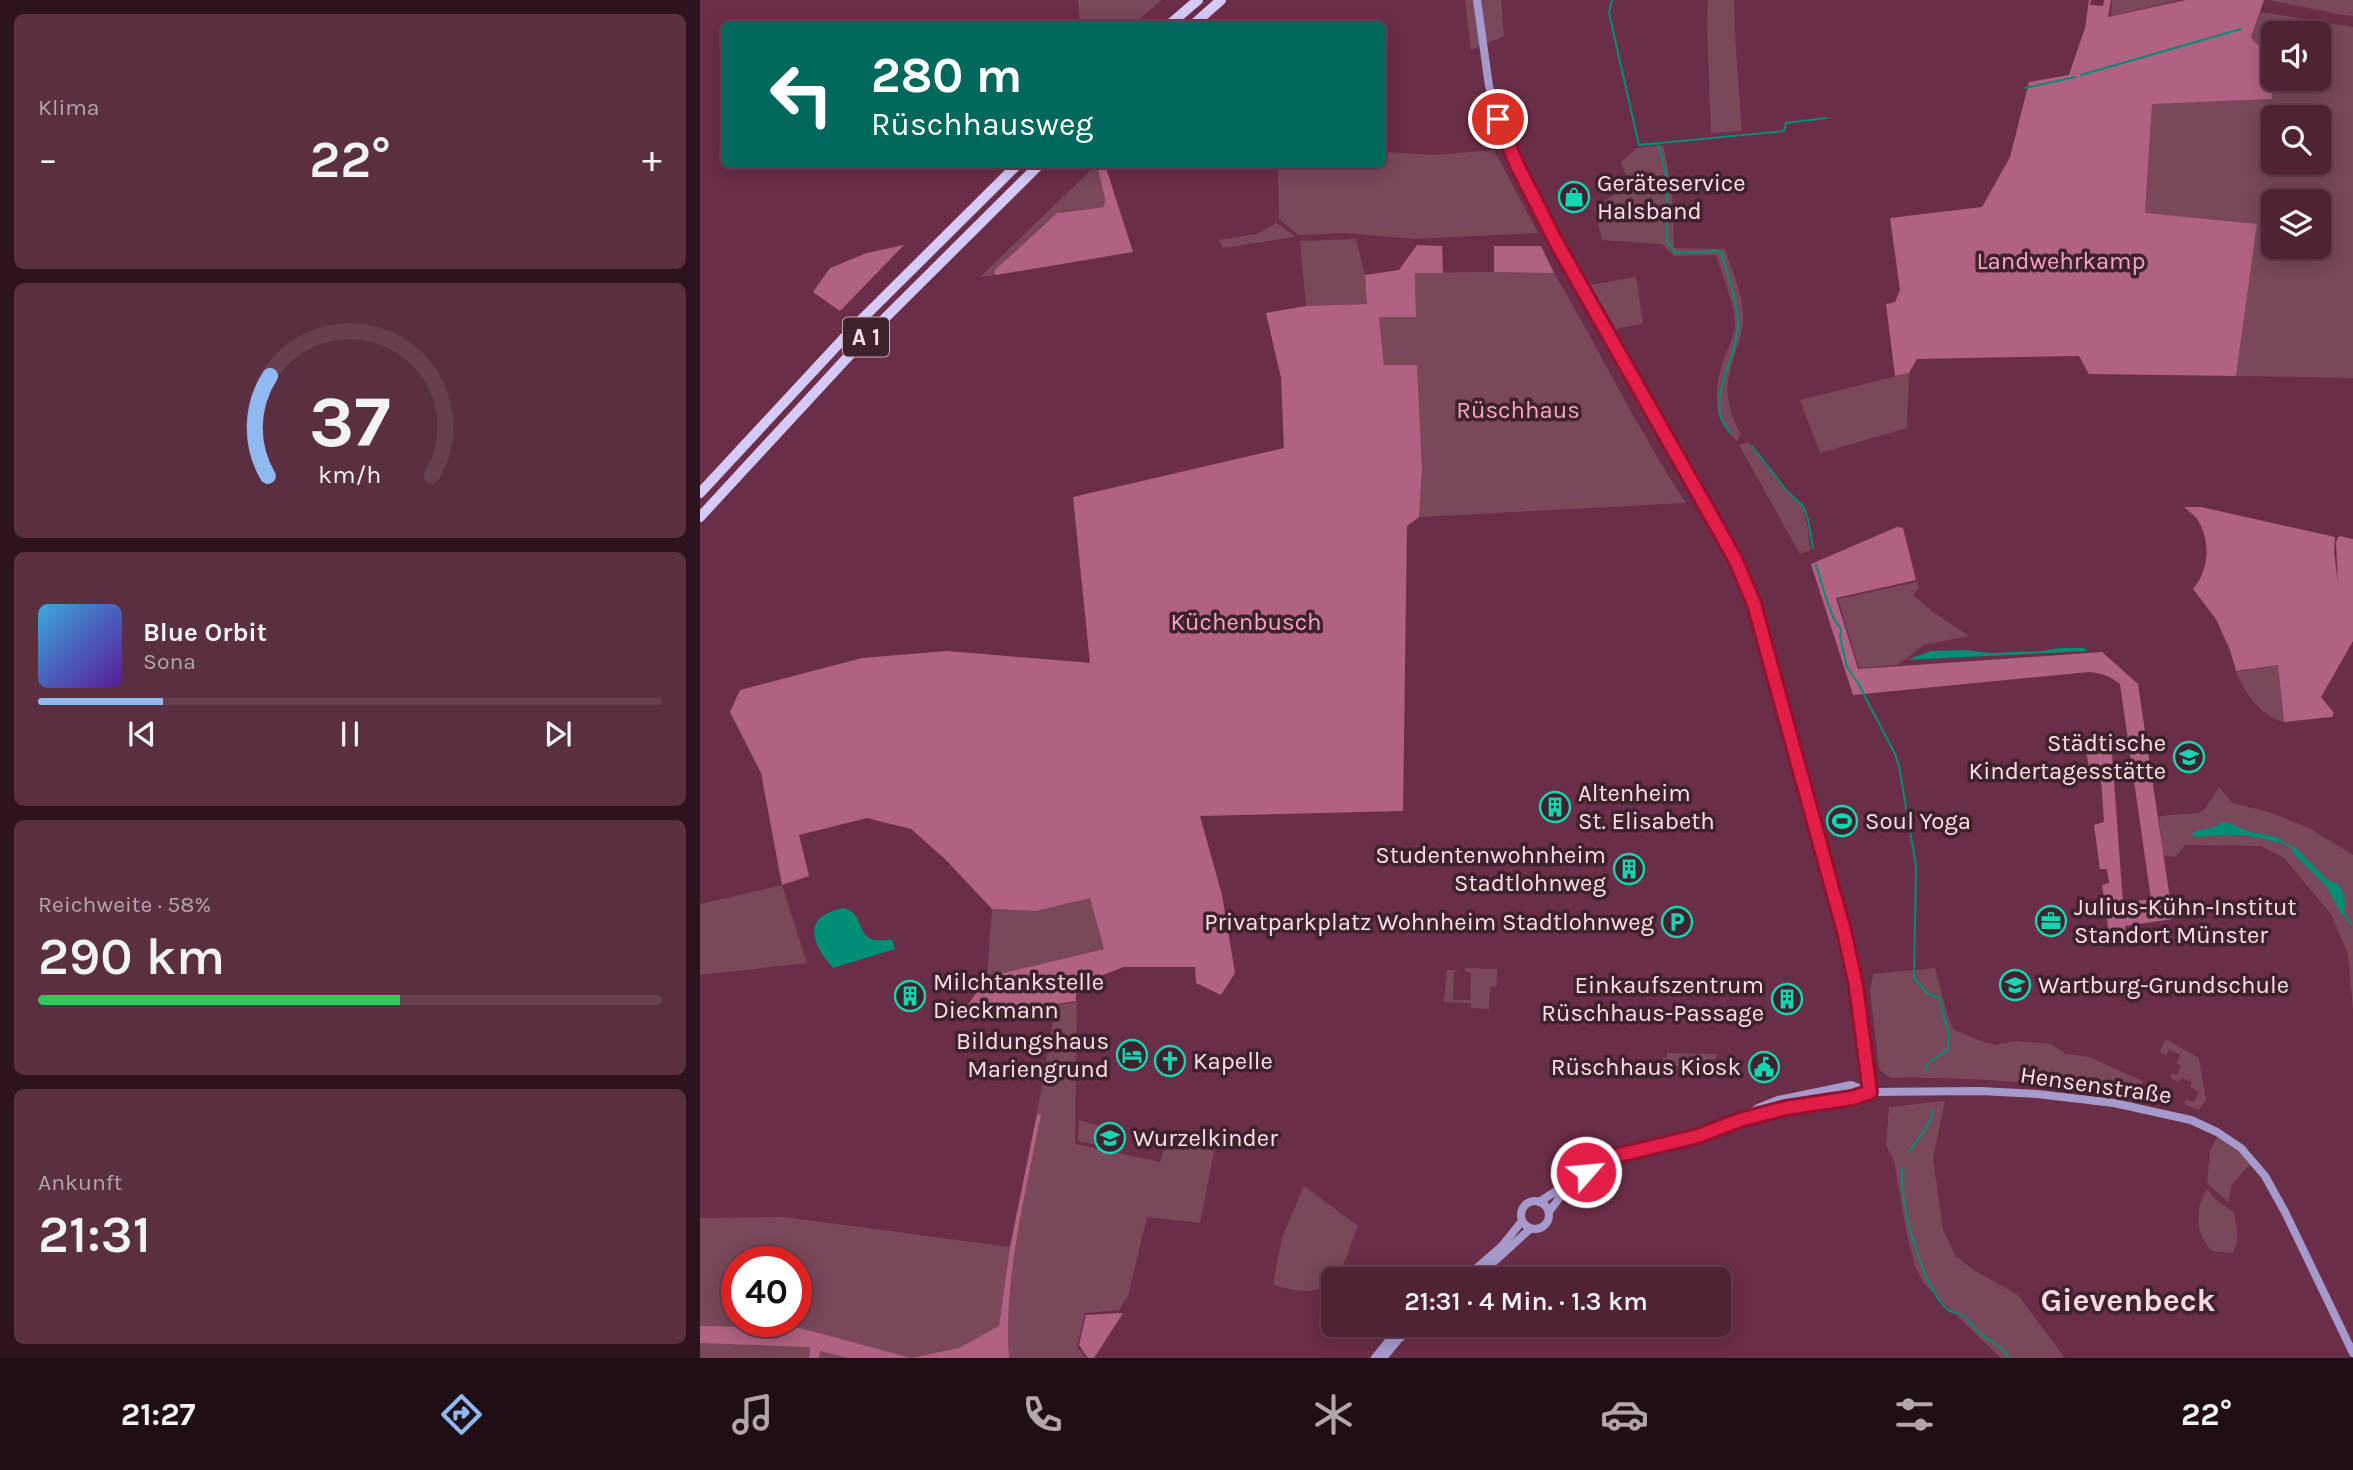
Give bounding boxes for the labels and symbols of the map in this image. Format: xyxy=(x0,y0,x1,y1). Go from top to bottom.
pin xyxy=(1468,89,1528,149)
place label: Geräteservice Halsband xyxy=(1597,169,1746,225)
shop icon: Geräteservice Halsband xyxy=(1557,180,1591,214)
park label: Landwehrkamp xyxy=(1976,247,2146,275)
road number: A 1 xyxy=(843,318,889,356)
park label: Rüschhaus xyxy=(1456,396,1580,424)
park label: Küchenbusch xyxy=(1170,608,1322,636)
place label: Städtische Kindertagesstätte xyxy=(1969,729,2166,785)
school or university icon: Städtische Kindertagesstätte xyxy=(2172,740,2206,774)
place label: Altenheim St. Elisabeth xyxy=(1578,779,1715,835)
building icon: Altenheim St. Elisabeth xyxy=(1538,790,1572,824)
sports icon: Soul Yoga xyxy=(1825,804,1859,838)
place label: Soul Yoga xyxy=(1865,807,1971,835)
place label: Studentenwohnheim Stadtlohnweg xyxy=(1375,841,1606,897)
building icon: Studentenwohnheim Stadtlohnweg xyxy=(1612,852,1646,886)
place label: Julius-Kühn-Institut Standort Münster xyxy=(2074,893,2297,949)
office icon: Julius-Kühn-Institut Standort Münster xyxy=(2034,904,2068,938)
parking icon: Privatparkplatz Wohnheim Stadtlohnweg xyxy=(1660,905,1694,939)
place label: Privatparkplatz Wohnheim Stadtlohnweg xyxy=(1204,908,1654,936)
place label: Milchtankstelle Dieckmann xyxy=(933,968,1104,1024)
school or university icon: Wartburg-Grundschule xyxy=(1998,968,2032,1002)
place label: Einkaufszentrum Rüschhaus-Passage xyxy=(1541,971,1764,1027)
place label: Wartburg-Grundschule xyxy=(2038,971,2289,999)
building icon: Milchtankstelle Dieckmann xyxy=(893,979,927,1013)
building icon: Einkaufszentrum Rüschhaus-Passage xyxy=(1770,982,1804,1016)
place label: Bildungshaus Mariengrund xyxy=(956,1027,1109,1083)
hotel icon: Bildungshaus Mariengrund xyxy=(1115,1038,1149,1072)
church icon: Kapelle xyxy=(1153,1044,1187,1078)
place label: Kapelle xyxy=(1193,1047,1273,1075)
public building icon: Rüschhaus Kiosk xyxy=(1747,1050,1781,1084)
place label: Rüschhaus Kiosk xyxy=(1551,1053,1741,1081)
street label: Hensenstraße xyxy=(2018,1060,2174,1110)
school or university icon: Wurzelkinder xyxy=(1093,1121,1127,1155)
place label: Wurzelkinder xyxy=(1133,1124,1278,1152)
position arrow xyxy=(1549,1135,1623,1209)
speed limit sign: 40 xyxy=(721,1246,812,1337)
district label: Gievenbeck xyxy=(2040,1282,2216,1319)

